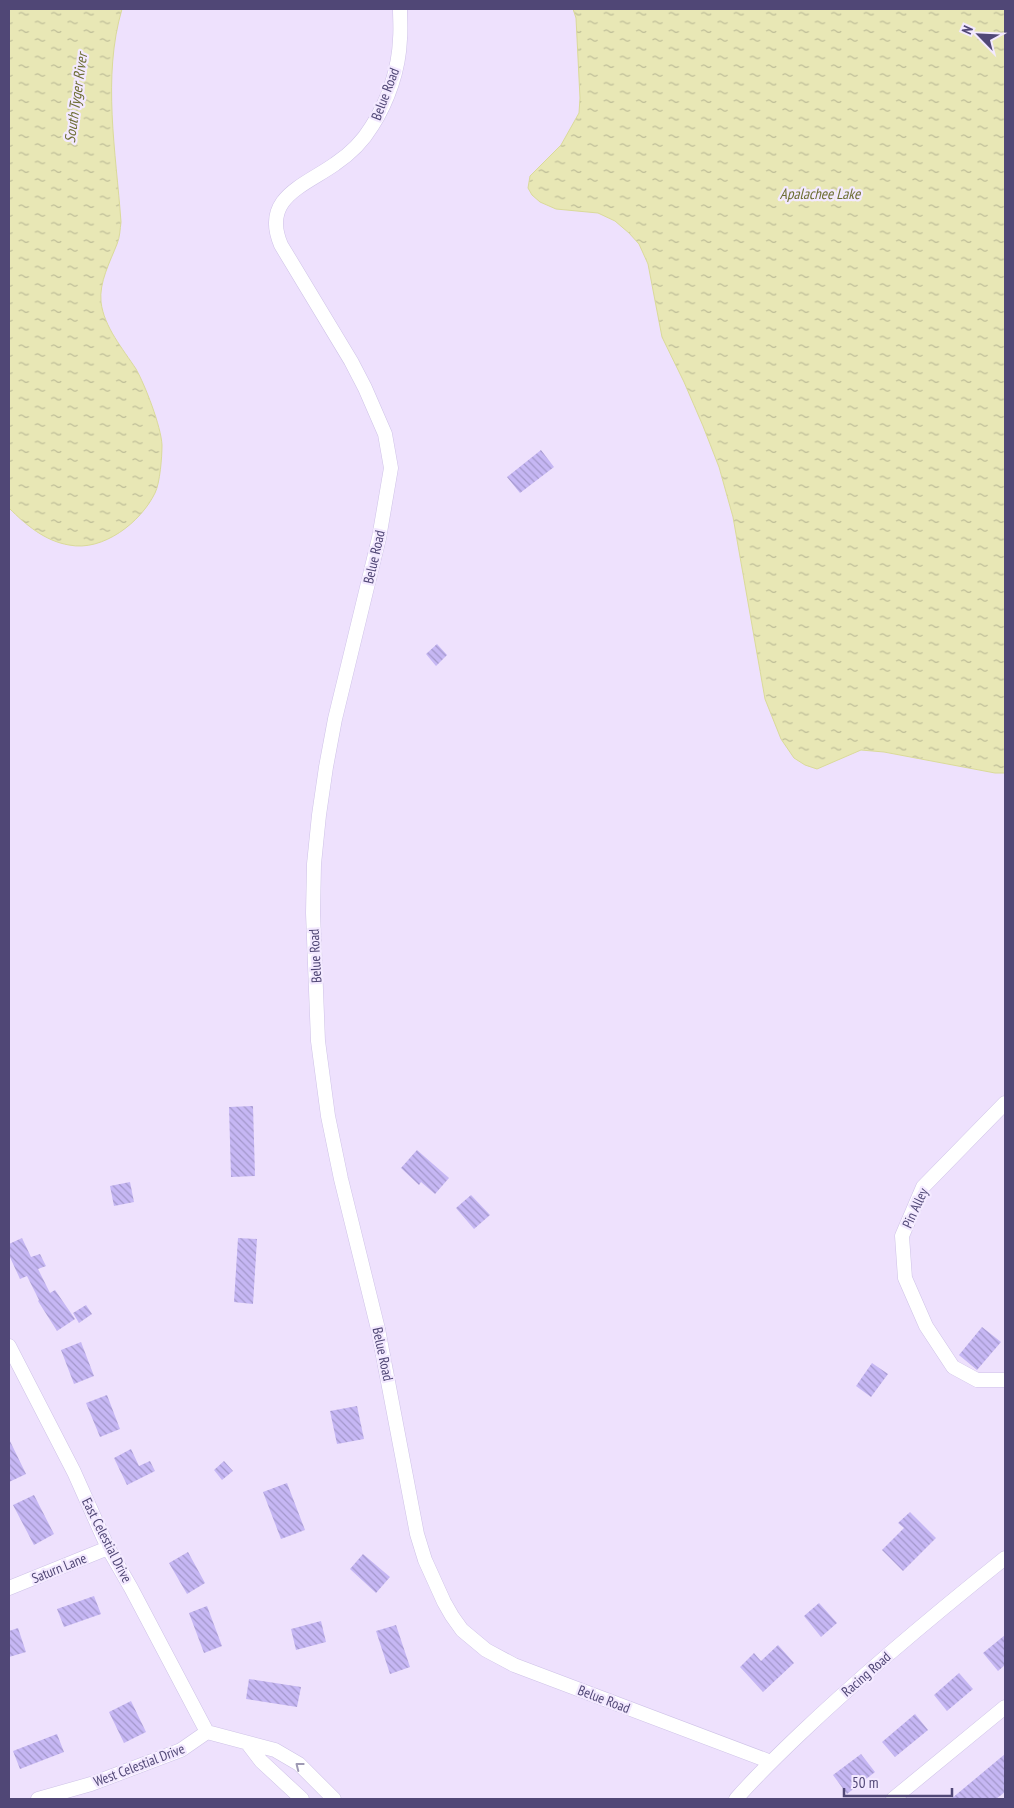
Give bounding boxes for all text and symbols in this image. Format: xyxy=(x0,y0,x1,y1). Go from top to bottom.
north arrow xyxy=(954,10,1004,60)
text: N xyxy=(957,23,977,37)
water label: South Tyger River xyxy=(60,50,91,144)
street label: Belue Road xyxy=(367,65,403,123)
water label: Apalachee Lake xyxy=(780,184,861,203)
street label: Belue Road xyxy=(359,528,389,586)
street label: Belue Road xyxy=(305,928,325,984)
street label: Pin Alley xyxy=(898,1184,932,1231)
street label: Belue Road xyxy=(369,1326,397,1382)
street label: East Celestial Drive xyxy=(78,1495,136,1586)
street label: Saturn Lane xyxy=(29,1549,89,1587)
street label: Racing Road xyxy=(838,1648,894,1700)
street label: Belue Road xyxy=(575,1681,633,1717)
street label: West Celestial Drive xyxy=(91,1739,187,1791)
one-way arrow xyxy=(296,1763,305,1771)
scale bar xyxy=(844,1766,952,1798)
text: 50 m xyxy=(852,1773,878,1792)

